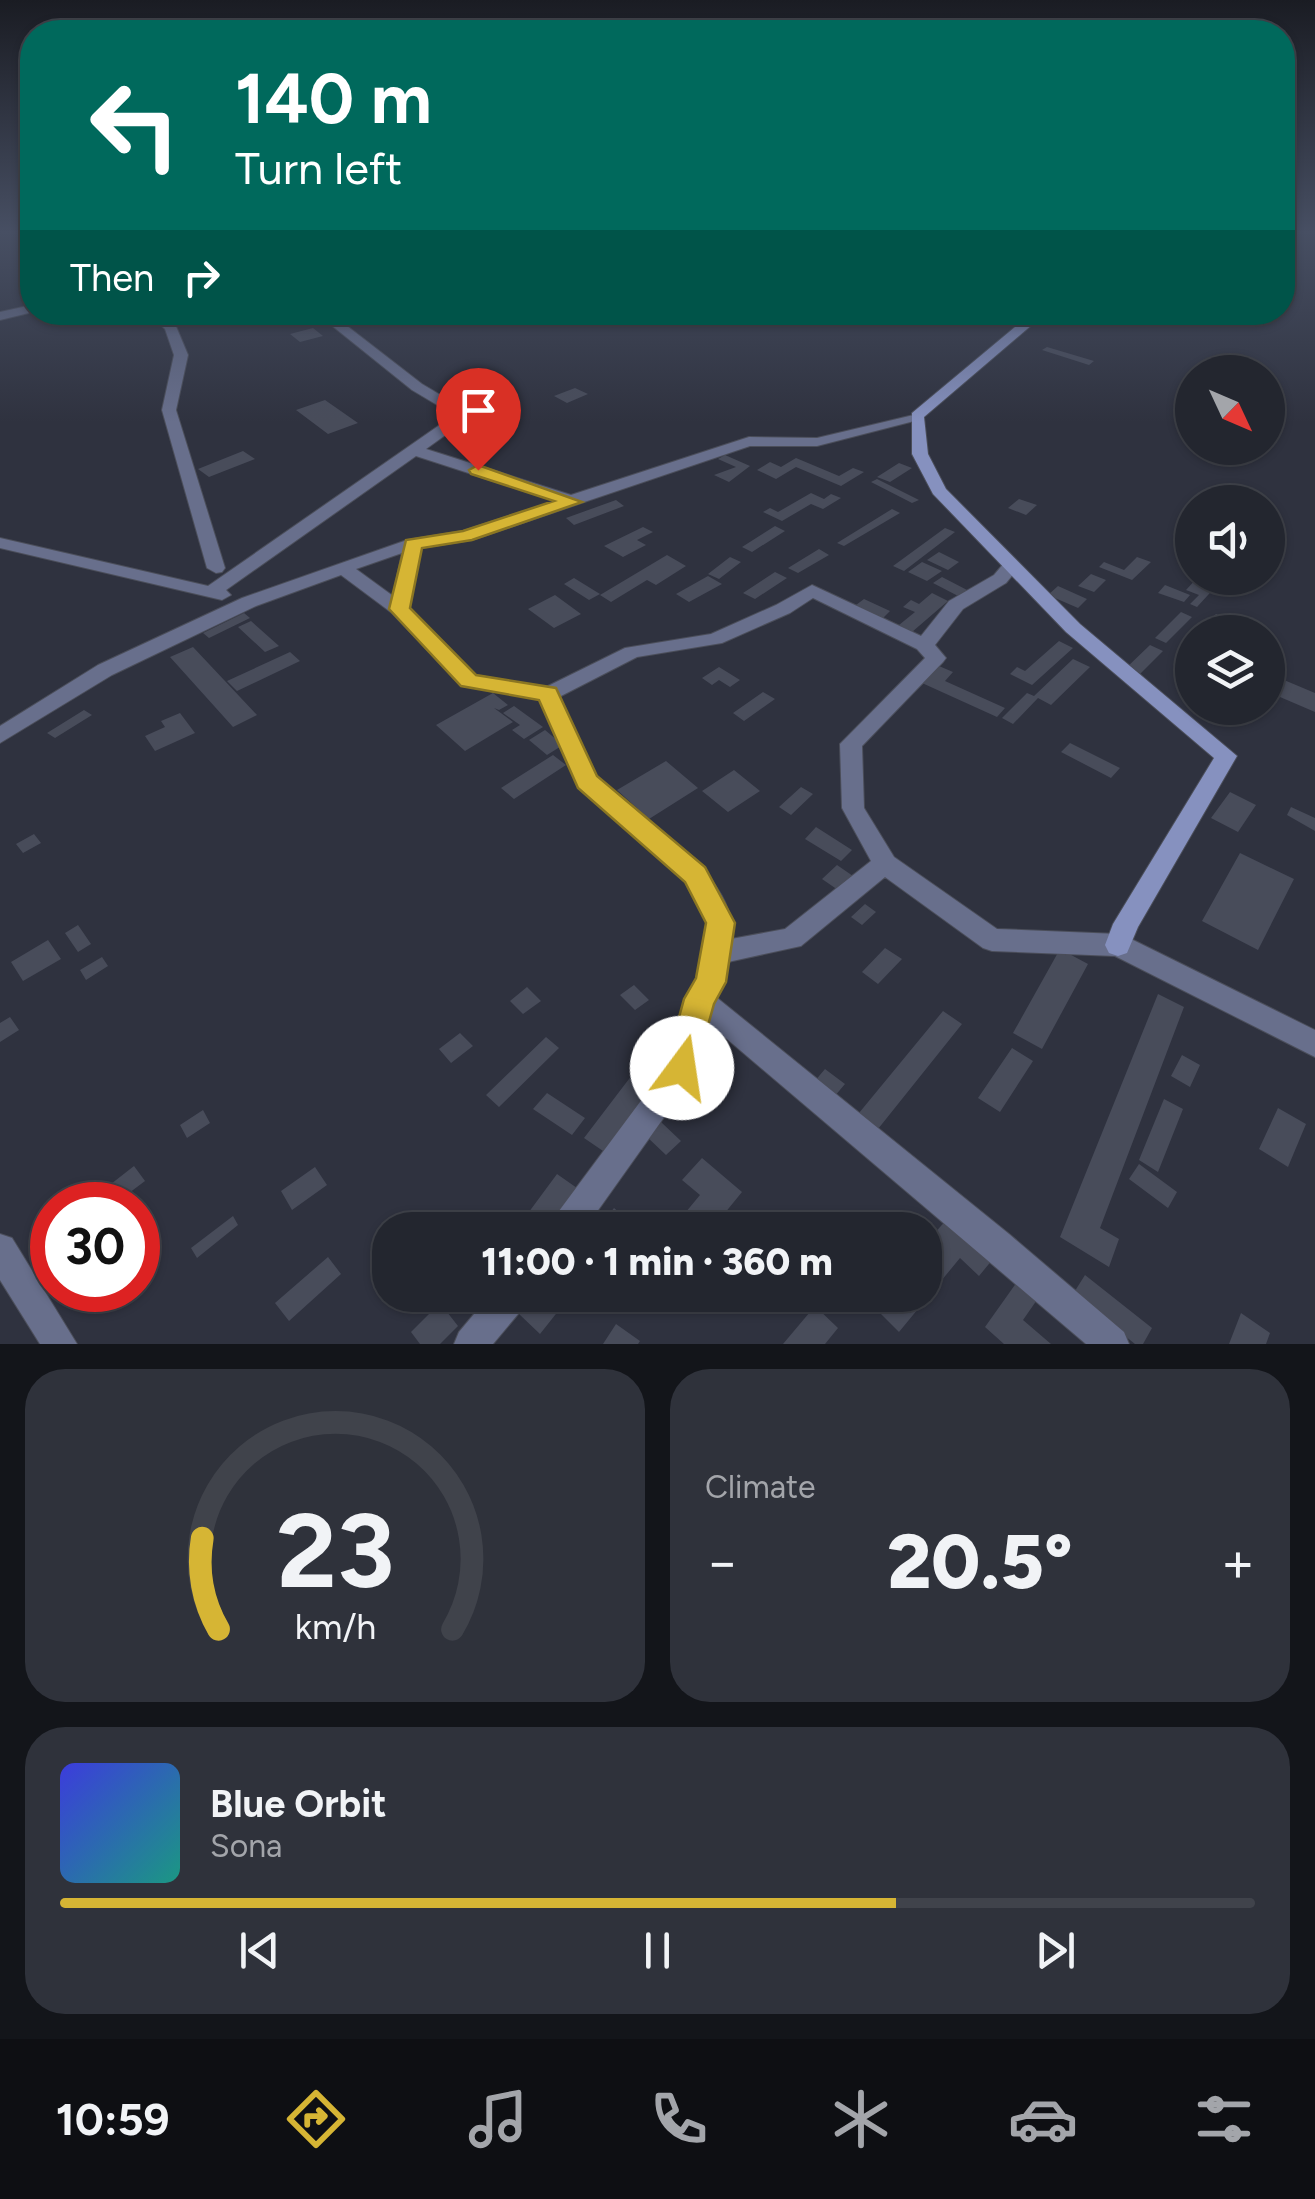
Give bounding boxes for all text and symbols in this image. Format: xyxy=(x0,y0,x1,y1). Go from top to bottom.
text: 140 m xyxy=(235,56,432,141)
icon: left xyxy=(70,60,200,190)
text: Turn left xyxy=(235,141,402,195)
icon: right xyxy=(174,250,229,305)
text: Then xyxy=(70,255,154,301)
north arrow xyxy=(1175,355,1285,465)
map controls xyxy=(1175,355,1285,725)
pin xyxy=(436,368,521,471)
icon: arrive xyxy=(451,383,506,438)
button: sound xyxy=(1175,485,1285,595)
button: layers xyxy=(1175,615,1285,725)
position arrow xyxy=(630,1016,734,1120)
speed limit sign: 30 xyxy=(30,1182,160,1312)
text: 11:00 · 1 min · 360 m xyxy=(481,1239,833,1285)
text: Climate xyxy=(705,1468,816,1506)
text: 23 xyxy=(276,1488,394,1613)
text: 20.5° xyxy=(887,1517,1073,1607)
text: − xyxy=(705,1529,739,1595)
text: + xyxy=(1221,1529,1255,1595)
text: km/h xyxy=(294,1605,376,1648)
text: Blue Orbit xyxy=(210,1781,386,1827)
text: Sona xyxy=(210,1827,282,1865)
icon: previous xyxy=(232,1923,287,1978)
icon: pause xyxy=(630,1923,685,1978)
icon: next xyxy=(1028,1923,1083,1978)
icon: directions xyxy=(281,2084,351,2154)
icon: music xyxy=(463,2084,533,2154)
icon: phone xyxy=(644,2084,714,2154)
icon: climate xyxy=(826,2084,896,2154)
icon: car xyxy=(1008,2084,1078,2154)
icon: filters xyxy=(1189,2084,1259,2154)
text: 10:59 xyxy=(56,2092,170,2146)

